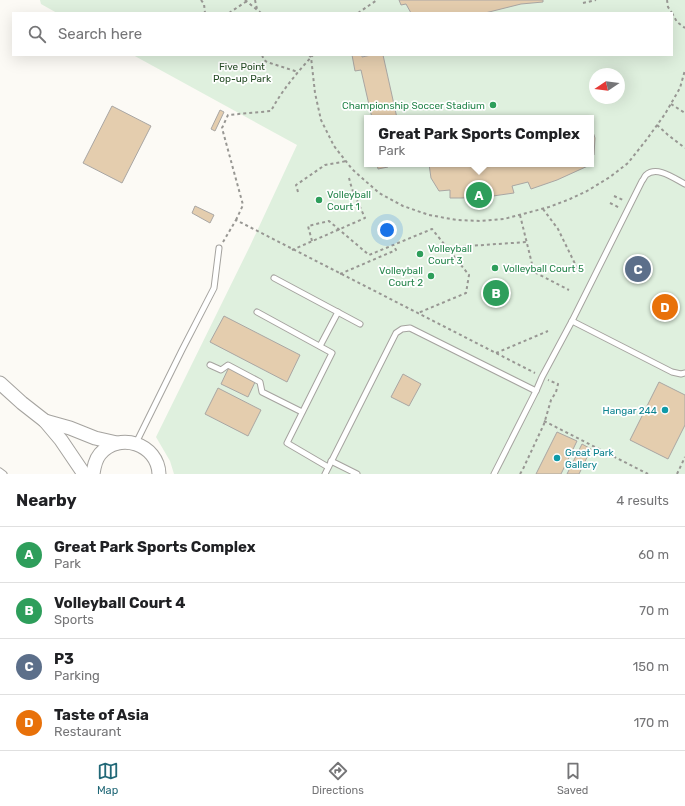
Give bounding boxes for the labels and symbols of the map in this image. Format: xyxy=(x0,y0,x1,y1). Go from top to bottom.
park label: Five Point Pop-up Park xyxy=(213,61,272,85)
north arrow xyxy=(589,68,625,104)
place label: Championship Soccer Stadium xyxy=(342,100,485,112)
marker: Championship Soccer Stadium xyxy=(488,100,498,110)
pin: A xyxy=(466,180,492,210)
place label: Volleyball Court 1 xyxy=(327,189,371,213)
marker: Volleyball Court 1 xyxy=(314,195,324,205)
your location xyxy=(377,220,397,240)
place label: Volleyball Court 3 xyxy=(428,243,472,267)
marker: Volleyball Court 3 xyxy=(415,249,425,259)
pin: C xyxy=(625,254,651,284)
marker: Volleyball Court 5 xyxy=(490,263,500,273)
place label: Volleyball Court 5 xyxy=(503,263,584,275)
place label: Volleyball Court 2 xyxy=(379,265,423,289)
marker: Volleyball Court 2 xyxy=(426,271,436,281)
pin: B xyxy=(483,278,509,308)
pin: D xyxy=(652,292,678,322)
place label: Hangar 244 xyxy=(603,405,657,417)
marker: Hangar 244 xyxy=(660,405,670,415)
place label: Great Park Gallery xyxy=(565,447,615,471)
marker: Great Park Gallery xyxy=(552,453,562,463)

